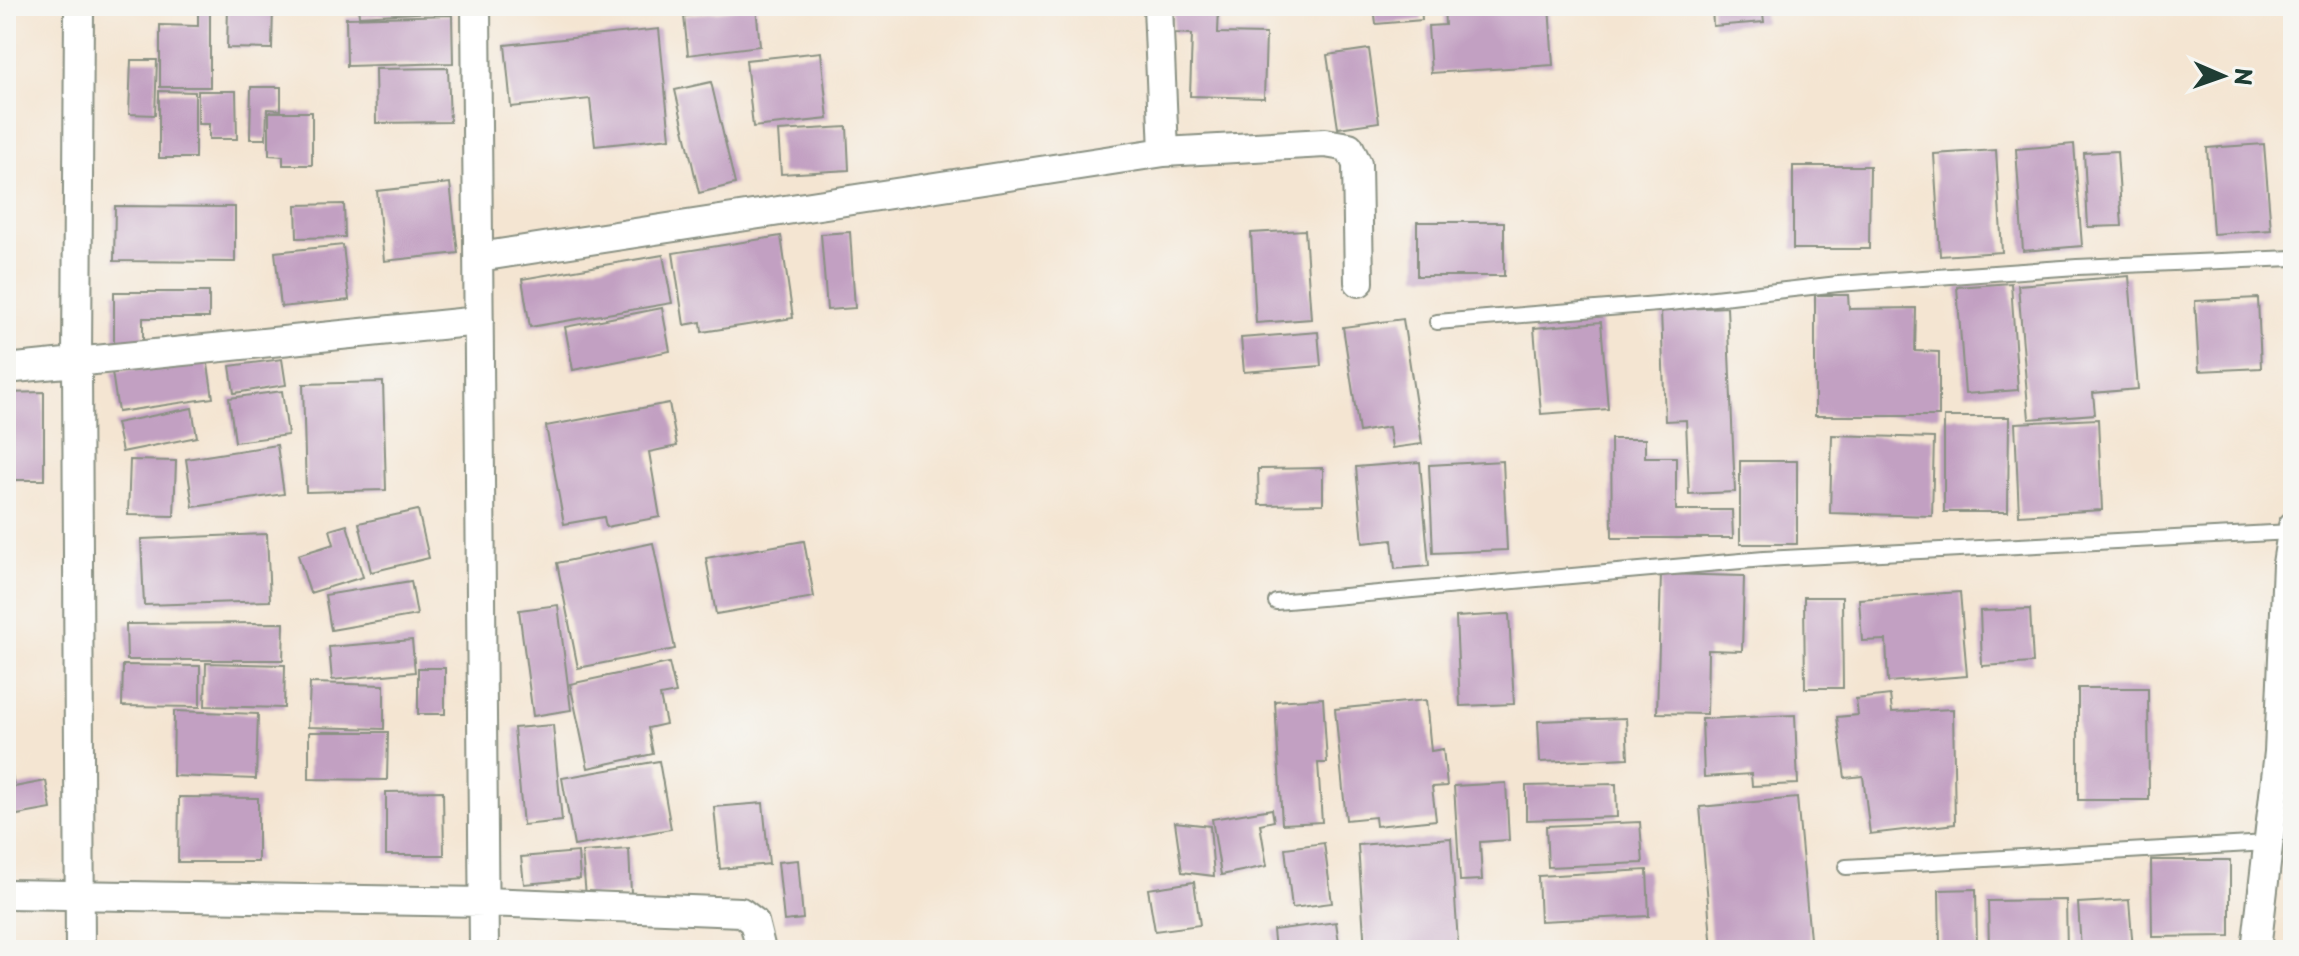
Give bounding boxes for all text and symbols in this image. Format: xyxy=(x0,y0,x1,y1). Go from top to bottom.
north arrow xyxy=(2183,36,2263,116)
text: N xyxy=(2228,67,2261,86)

